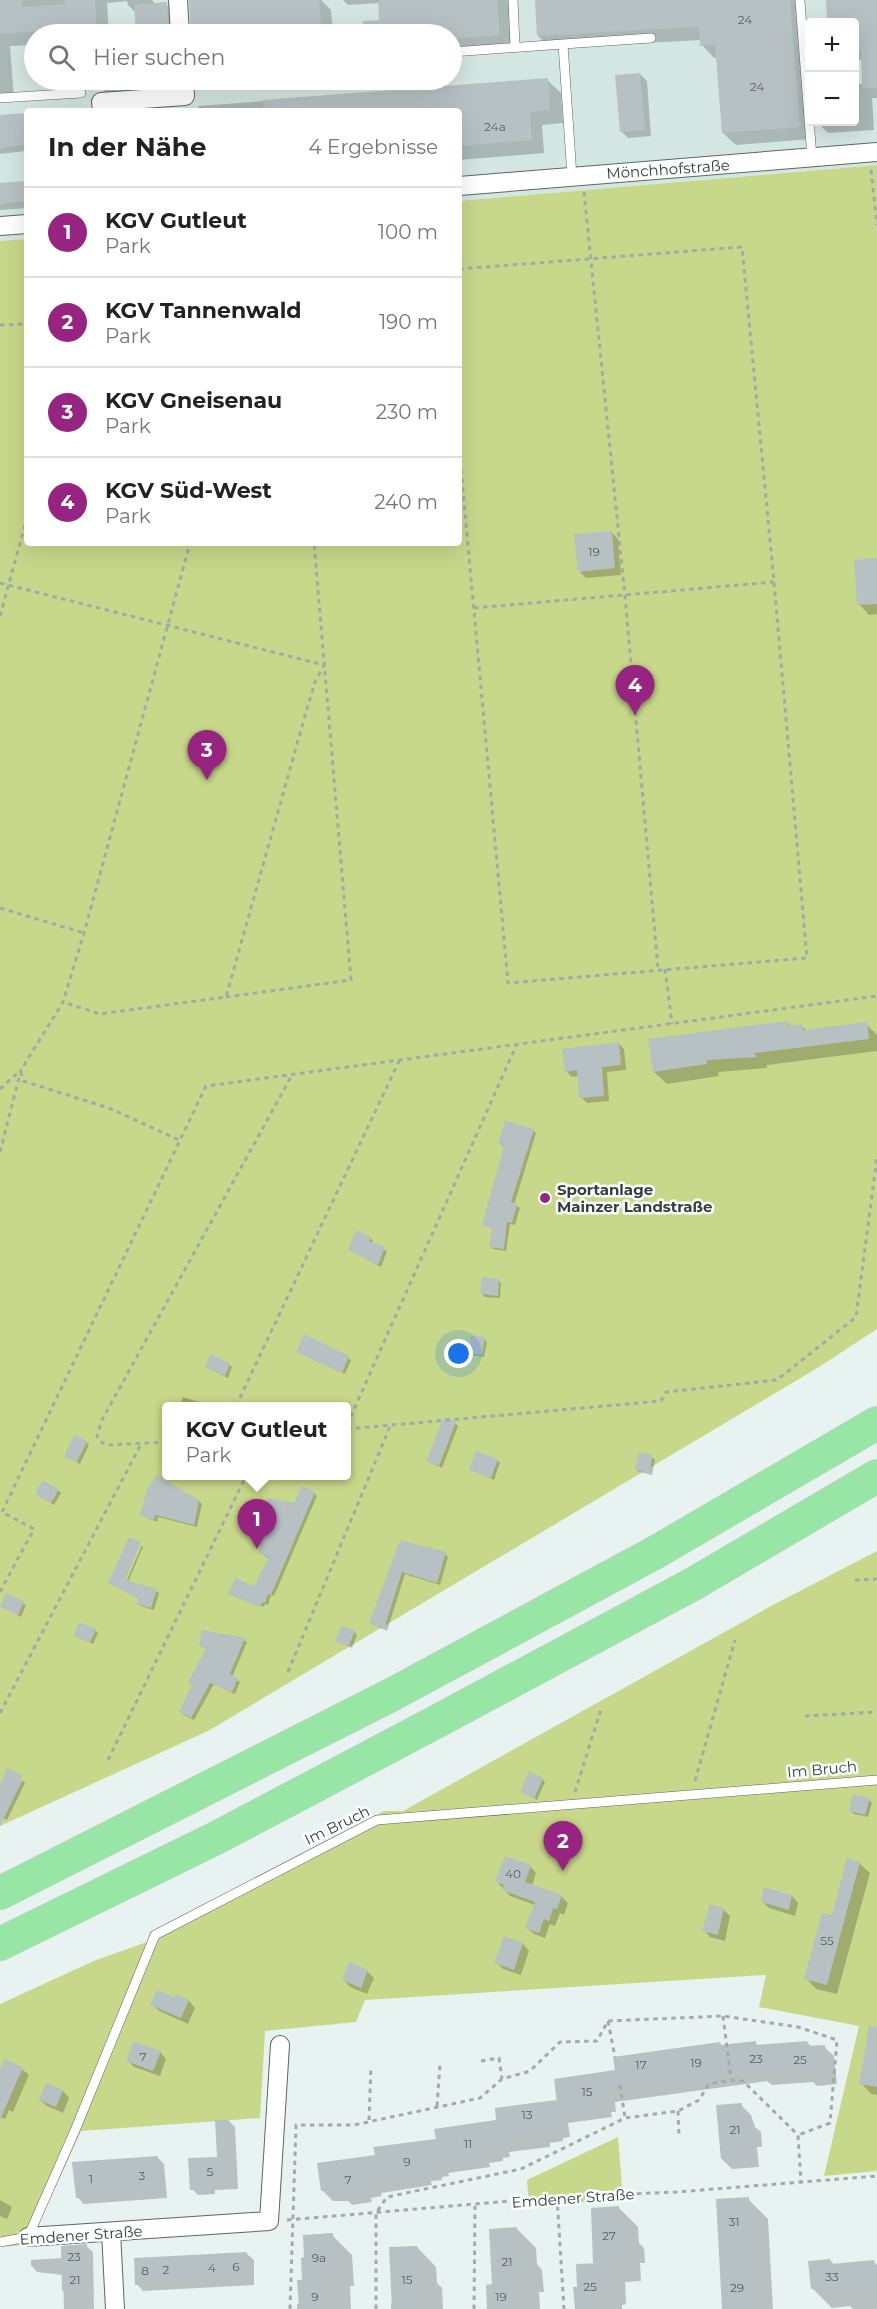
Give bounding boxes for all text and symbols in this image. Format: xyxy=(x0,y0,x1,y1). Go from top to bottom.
house number: 24 xyxy=(738,12,752,27)
map controls xyxy=(805,18,859,126)
button: + xyxy=(805,18,859,72)
search box xyxy=(24,24,462,90)
icon: search xyxy=(45,41,78,74)
text: Hier suchen xyxy=(93,44,225,71)
button: − xyxy=(805,72,859,126)
house number: 24 xyxy=(750,79,764,94)
house number: 24a xyxy=(484,119,506,134)
text: In der Nähe xyxy=(48,131,206,163)
text: 4 Ergebnisse xyxy=(309,135,438,159)
street label: Mönchhofstraße xyxy=(606,155,730,183)
text: KGV Gutleut xyxy=(105,207,247,234)
text: 1 xyxy=(64,220,71,244)
text: 100 m xyxy=(378,220,438,244)
text: Park xyxy=(105,234,151,258)
text: KGV Tannenwald xyxy=(105,297,302,324)
text: 2 xyxy=(62,310,73,334)
text: 190 m xyxy=(379,310,438,334)
text: Park xyxy=(105,324,151,348)
text: KGV Gneisenau xyxy=(105,387,282,414)
text: 3 xyxy=(62,400,73,424)
text: 230 m xyxy=(376,400,438,424)
text: Park xyxy=(105,414,151,438)
text: KGV Süd-West xyxy=(105,477,272,504)
text: 4 xyxy=(61,490,74,514)
text: 240 m xyxy=(374,490,438,514)
text: Park xyxy=(105,504,151,528)
house number: 19 xyxy=(588,544,600,559)
pin: 4 xyxy=(616,666,654,715)
pin: 3 xyxy=(188,730,226,780)
place label: Sportanlage Mainzer Landstraße xyxy=(557,1180,712,1216)
marker: Sportanlage Mainzer Landstraße xyxy=(538,1191,552,1205)
your location xyxy=(444,1339,473,1368)
popup xyxy=(162,1402,351,1480)
text: KGV Gutleut xyxy=(186,1416,327,1443)
text: Park xyxy=(186,1443,231,1467)
pin: 1 xyxy=(238,1500,276,1549)
street label: Im Bruch xyxy=(786,1756,858,1782)
street label: Im Bruch xyxy=(301,1801,373,1849)
pin: 2 xyxy=(544,1822,582,1871)
house number: 40 xyxy=(505,1866,521,1881)
house number: 55 xyxy=(820,1933,834,1948)
house number: 7 xyxy=(139,2049,147,2064)
house number: 23 xyxy=(749,2051,763,2066)
house number: 25 xyxy=(793,2052,807,2067)
house number: 19 xyxy=(690,2055,702,2070)
house number: 17 xyxy=(635,2057,647,2072)
house number: 15 xyxy=(581,2084,593,2099)
house number: 13 xyxy=(521,2107,533,2122)
house number: 21 xyxy=(729,2122,741,2137)
house number: 11 xyxy=(464,2136,472,2151)
house number: 9 xyxy=(403,2154,411,2169)
house number: 5 xyxy=(207,2164,214,2179)
house number: 3 xyxy=(139,2168,146,2183)
house number: 1 xyxy=(89,2171,93,2186)
house number: 7 xyxy=(344,2172,352,2187)
street label: Emdener Straße xyxy=(511,2184,635,2212)
house number: 31 xyxy=(728,2214,740,2229)
street label: Emdener Straße xyxy=(19,2221,143,2249)
house number: 27 xyxy=(602,2228,616,2243)
house number: 23 xyxy=(67,2249,81,2264)
house number: 9a xyxy=(312,2250,326,2265)
house number: 21 xyxy=(501,2254,513,2269)
house number: 6 xyxy=(232,2259,240,2274)
house number: 4 xyxy=(208,2260,216,2275)
house number: 2 xyxy=(163,2262,170,2277)
house number: 8 xyxy=(141,2263,149,2278)
house number: 33 xyxy=(825,2269,839,2284)
house number: 21 xyxy=(69,2272,81,2287)
house number: 15 xyxy=(401,2272,413,2287)
house number: 25 xyxy=(583,2279,597,2294)
house number: 29 xyxy=(730,2280,744,2295)
house number: 9 xyxy=(311,2289,319,2304)
house number: 19 xyxy=(495,2289,507,2304)

